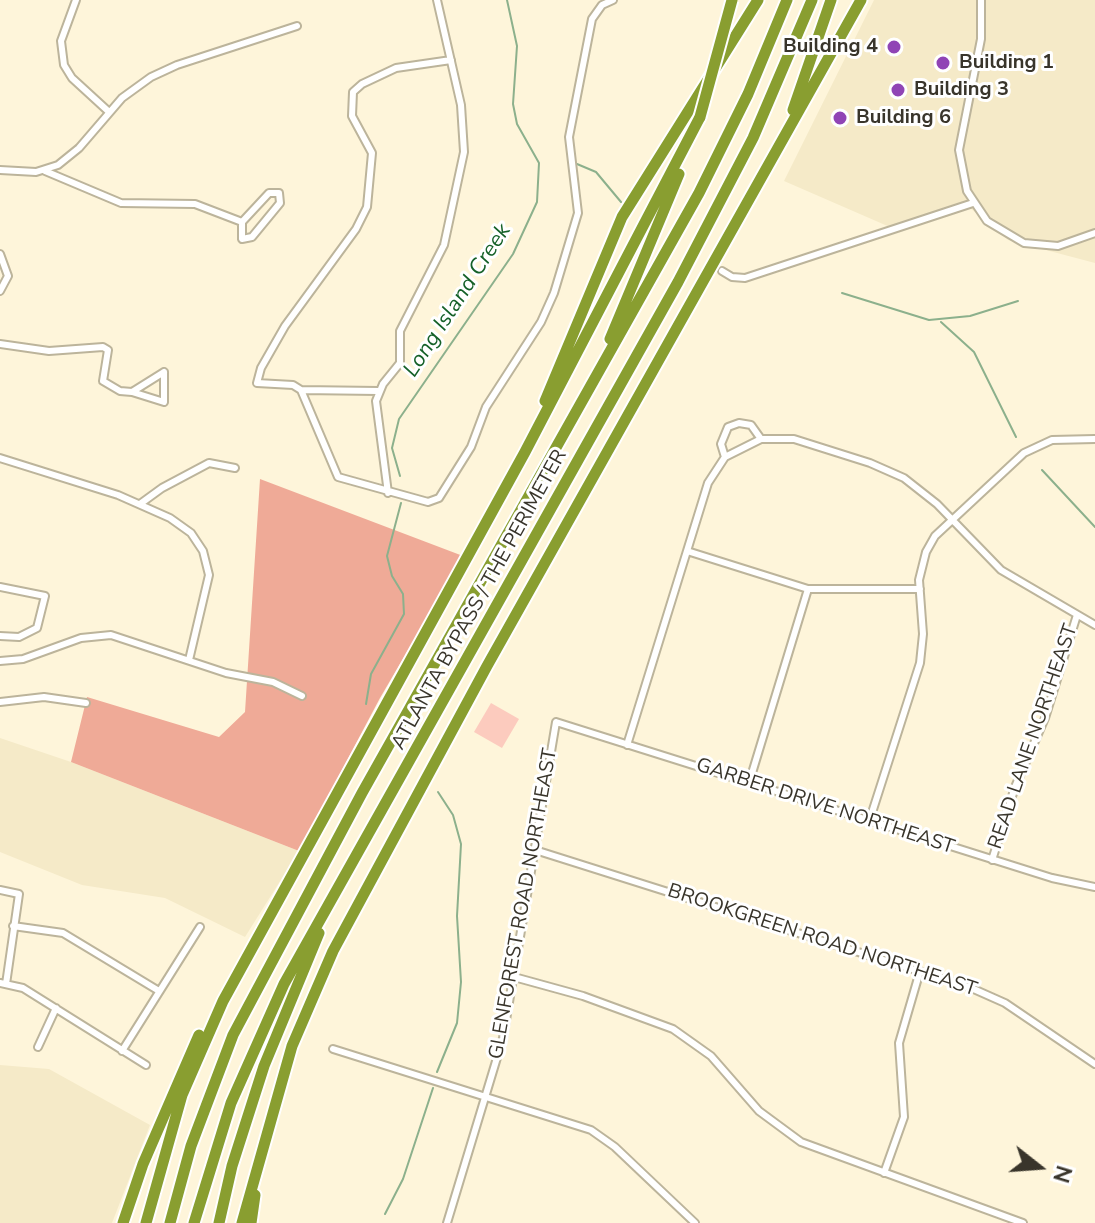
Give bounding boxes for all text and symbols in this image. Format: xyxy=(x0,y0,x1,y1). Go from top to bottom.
place label: Building 4 xyxy=(783,35,878,59)
marker: Building 4 xyxy=(885,38,903,56)
place label: Building 1 xyxy=(959,51,1054,75)
marker: Building 1 xyxy=(934,54,952,72)
place label: Building 3 xyxy=(914,78,1009,102)
marker: Building 3 xyxy=(889,81,907,99)
place label: Building 6 xyxy=(856,106,951,130)
marker: Building 6 xyxy=(831,109,849,127)
water label: Long Island Creek xyxy=(399,219,517,383)
street label: ATLANTA BYPASS / THE PERIMETER xyxy=(387,446,573,754)
street label: READ LANE NORTHEAST xyxy=(984,621,1084,853)
street label: GLENFOREST ROAD NORTHEAST xyxy=(485,747,563,1061)
street label: GARBER DRIVE NORTHEAST xyxy=(693,754,957,860)
street label: BROOKGREEN ROAD NORTHEAST xyxy=(664,880,980,1002)
north arrow xyxy=(999,1127,1079,1207)
text: N xyxy=(1045,1162,1079,1186)

